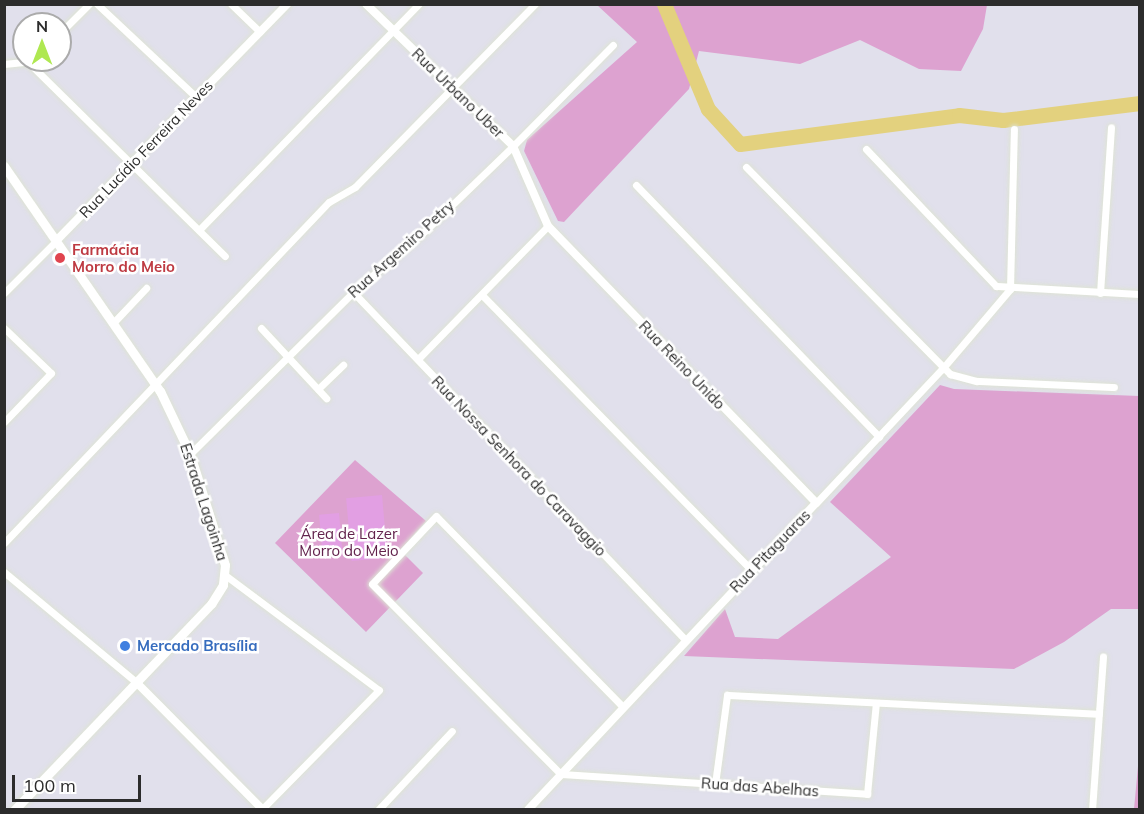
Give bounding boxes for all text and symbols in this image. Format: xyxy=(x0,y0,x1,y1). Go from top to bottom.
north arrow xyxy=(12,12,72,72)
text: N xyxy=(36,16,48,36)
street label: Rua Urbano Uber xyxy=(408,44,508,142)
street label: Rua Lucídio Ferreira Neves xyxy=(75,76,217,222)
street label: Rua Argemiro Petry xyxy=(344,197,458,301)
place label: Farmácia Morro do Meio xyxy=(72,240,175,275)
marker: Farmácia Morro do Meio xyxy=(53,251,67,265)
street label: Rua Reino Unido xyxy=(635,317,729,413)
street label: Rua Nossa Senhora do Caravaggio xyxy=(428,372,610,560)
street label: Estrada Lagoinha xyxy=(177,441,231,563)
street label: Rua Pitaguaras xyxy=(726,506,814,596)
park label: Área de Lazer Morro do Meio xyxy=(299,524,399,559)
place label: Mercado Brasília xyxy=(137,637,257,655)
marker: Mercado Brasília xyxy=(118,639,132,653)
scale bar xyxy=(15,763,144,801)
text: 100 m xyxy=(23,774,76,797)
street label: Rua das Abelhas xyxy=(700,774,820,800)

